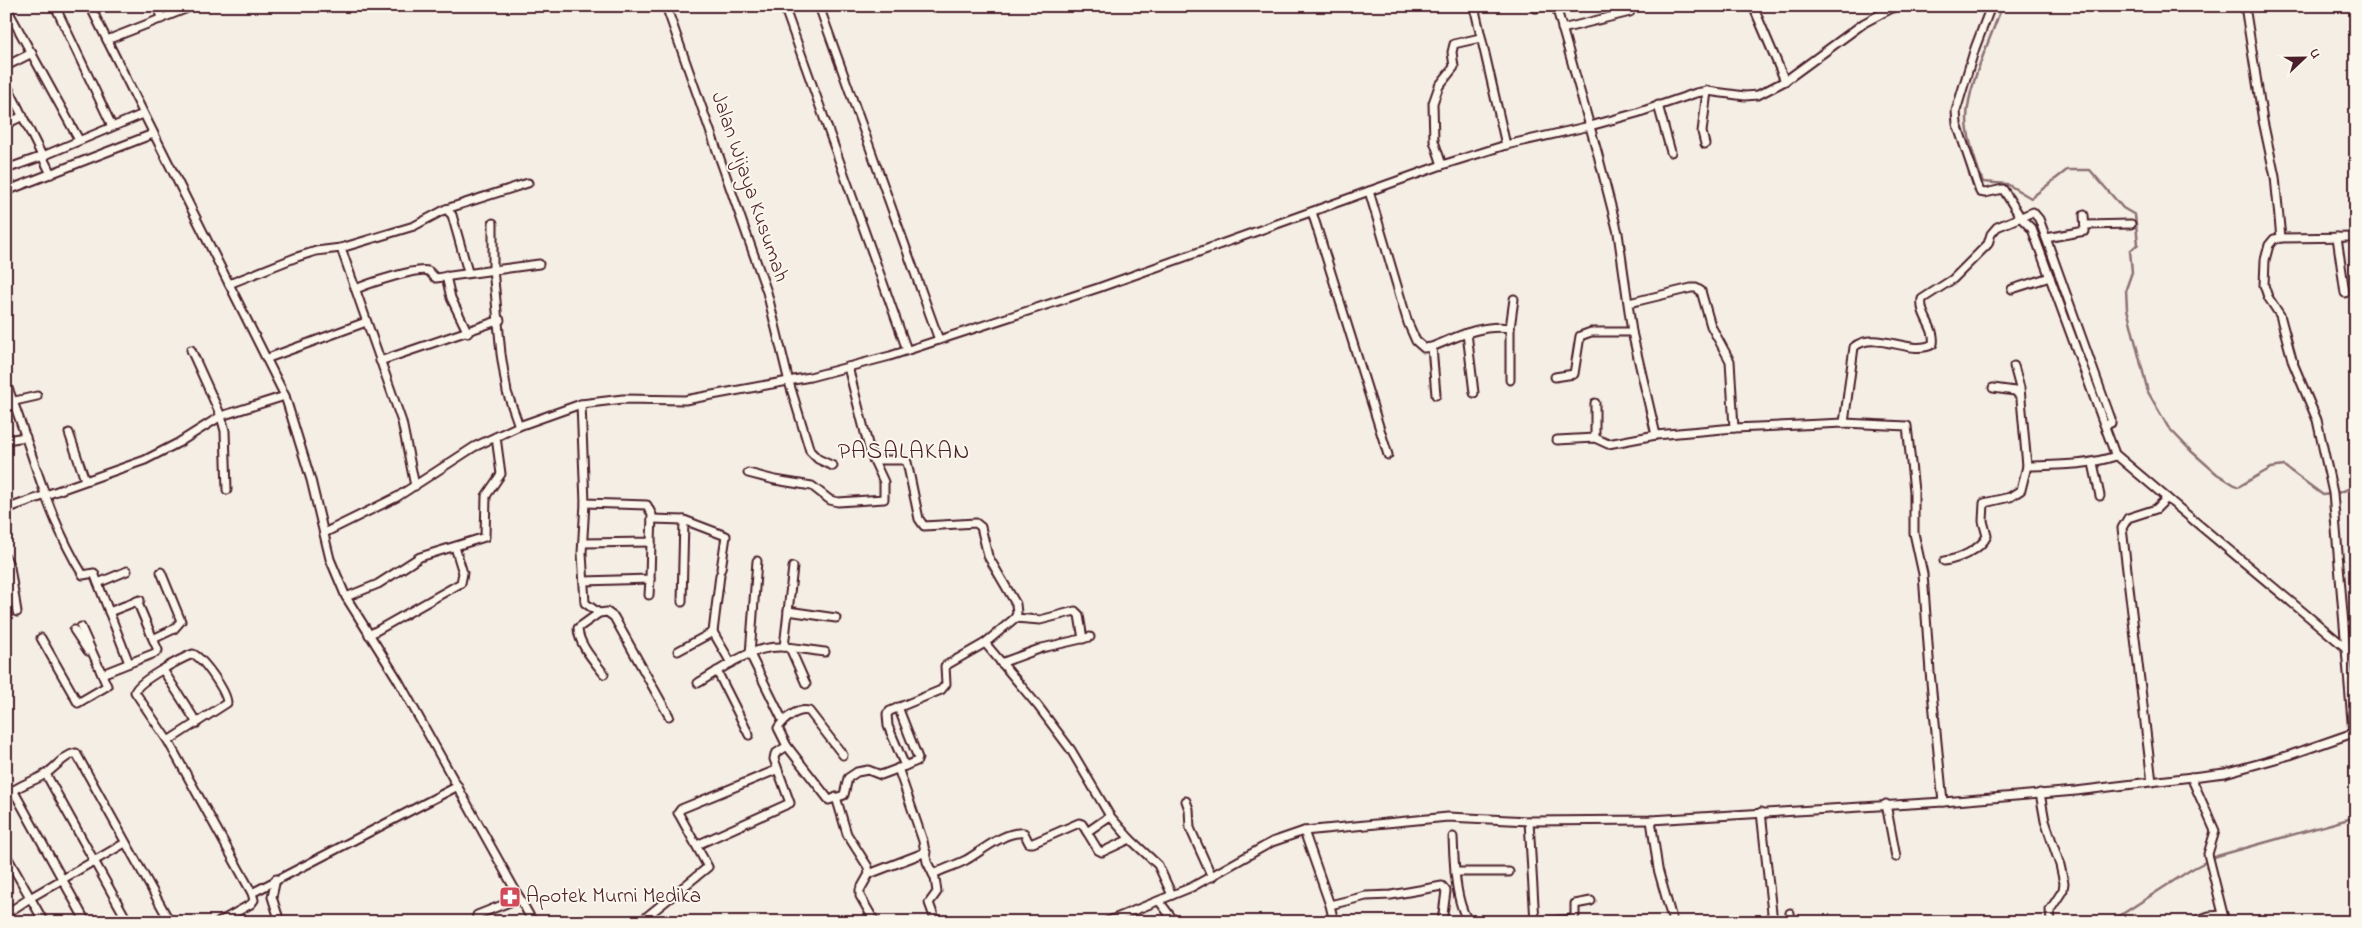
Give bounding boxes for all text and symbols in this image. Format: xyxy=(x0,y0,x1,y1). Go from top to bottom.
north arrow xyxy=(2280,32,2330,82)
text: U xyxy=(2303,46,2326,62)
street label: Jalan Wijaya Kusumah xyxy=(700,88,796,287)
district label: PASALAKAN xyxy=(838,435,970,470)
place label: Apotek Murni Medika xyxy=(526,882,701,912)
pharmacy icon: Apotek Murni Medika xyxy=(498,885,522,909)

